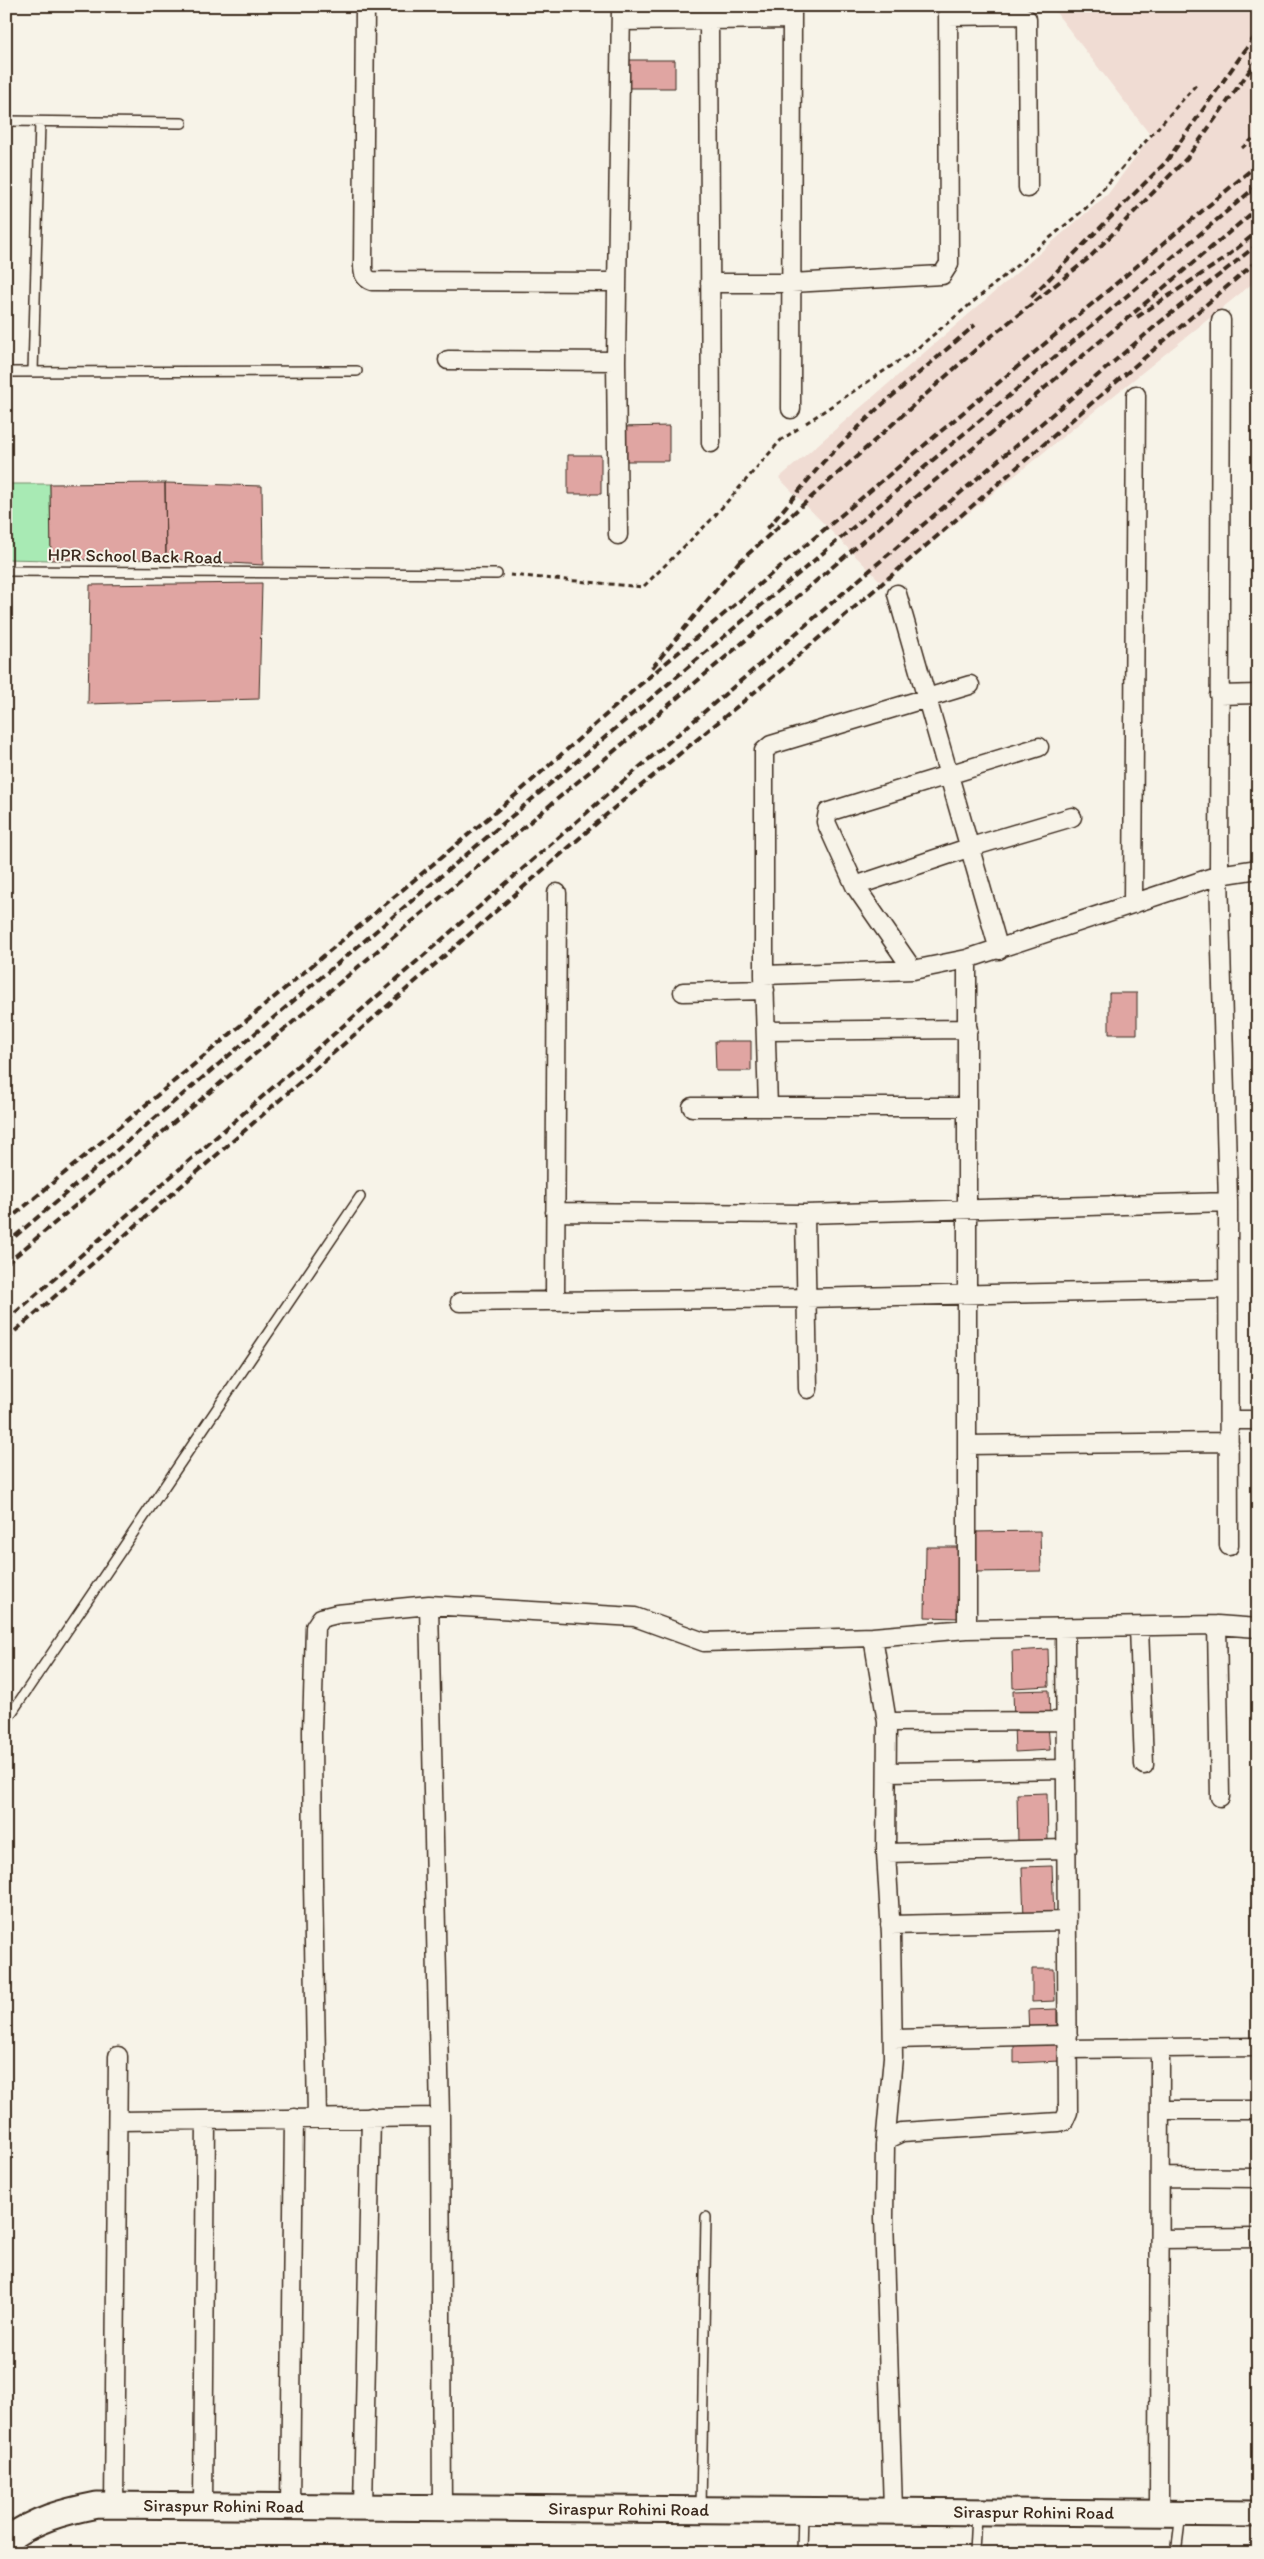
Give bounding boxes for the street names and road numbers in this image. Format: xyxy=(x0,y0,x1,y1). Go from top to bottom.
street label: HPR School Back Road xyxy=(47,543,223,569)
street label: Siraspur Rohini Road xyxy=(143,2494,304,2518)
street label: Siraspur Rohini Road xyxy=(548,2497,709,2521)
street label: Siraspur Rohini Road xyxy=(953,2501,1114,2524)

